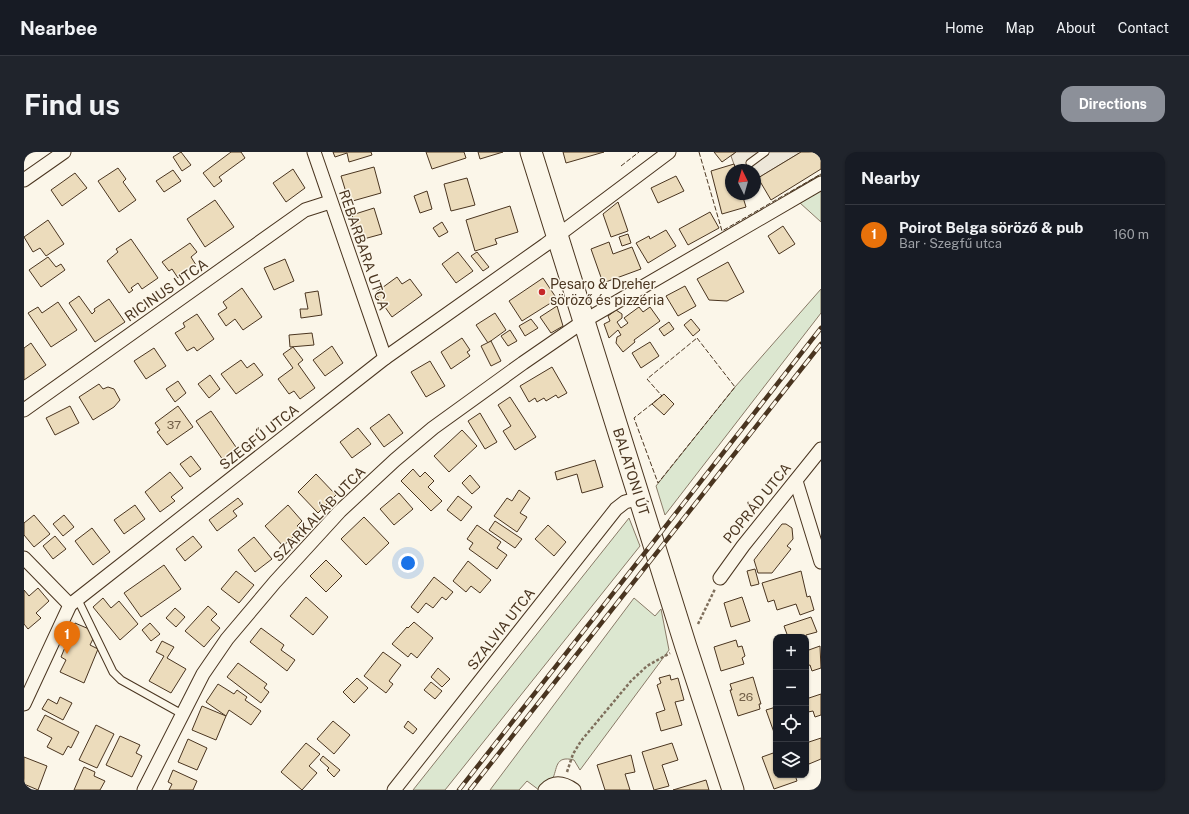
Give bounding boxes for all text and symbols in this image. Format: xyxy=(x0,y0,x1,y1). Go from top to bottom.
text: Nearbee xyxy=(20,17,98,39)
text: Home xyxy=(945,20,984,36)
text: Map xyxy=(1006,20,1034,36)
text: About xyxy=(1056,20,1096,36)
text: Contact xyxy=(1118,20,1169,36)
button: Directions xyxy=(1061,86,1165,122)
text: Find us xyxy=(24,88,120,121)
north arrow xyxy=(725,164,761,200)
text: Nearby xyxy=(861,168,920,188)
street label: REBARBARA UTCA xyxy=(336,188,392,312)
text: Poirot Belga söröző & pub xyxy=(899,219,1083,236)
text: 1 xyxy=(871,227,877,242)
text: 160 m xyxy=(1113,227,1149,242)
text: Bar · Szegfű utca xyxy=(899,236,1002,251)
street label: RICINUS UTCA xyxy=(121,255,211,325)
place label: Pesaro & Dreher söröző és pizzéria xyxy=(550,276,664,308)
marker: Pesaro & Dreher söröző és pizzéria xyxy=(537,287,547,297)
street label: SZEGFŰ UTCA xyxy=(215,400,302,473)
house number: 37 xyxy=(167,418,181,432)
street label: BALATONI ÚT xyxy=(610,426,652,517)
street label: POPRÁD UTCA xyxy=(719,459,794,546)
street label: SZARKALÁB UTCA xyxy=(269,462,368,565)
your location xyxy=(398,553,418,573)
street label: SZALVIA UTCA xyxy=(464,585,538,673)
pin: 1 xyxy=(54,621,80,654)
map controls xyxy=(773,634,809,778)
button: + xyxy=(773,634,809,670)
button: − xyxy=(773,670,809,706)
house number: 26 xyxy=(739,690,753,704)
button: locate xyxy=(773,706,809,742)
button: layers xyxy=(773,742,809,778)

